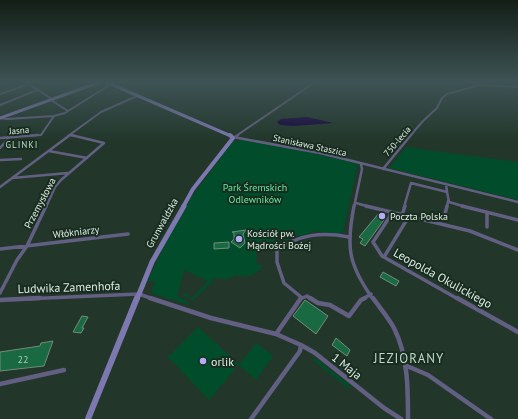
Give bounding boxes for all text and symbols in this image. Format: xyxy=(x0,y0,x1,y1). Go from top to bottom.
street label: Jasna xyxy=(7,124,30,136)
street label: 750-lecia xyxy=(381,124,413,158)
street label: Stanisława Staszica xyxy=(272,132,348,158)
district label: GLINKI xyxy=(6,139,38,150)
street label: Przemysłowa xyxy=(21,175,59,231)
park label: Park Śremskich Odlewników xyxy=(223,181,287,206)
street label: Grunwaldzka xyxy=(143,196,181,250)
place label: Poczta Polska xyxy=(390,210,448,223)
marker: Poczta Polska xyxy=(377,211,387,221)
street label: Włókniarzy xyxy=(52,223,100,241)
place label: Kościół pw. Mądrości Bożej xyxy=(247,227,311,252)
marker: Kościół pw. Mądrości Bożej xyxy=(234,234,244,244)
street label: Leopolda Okulickiego xyxy=(391,245,495,311)
street label: Ludwika Zamenhofa xyxy=(17,278,121,296)
street label: 1 Maja xyxy=(329,350,365,383)
district label: JEZIORANY xyxy=(373,350,444,367)
house number: 22 xyxy=(18,353,28,366)
place label: orlik xyxy=(211,354,234,369)
marker: orlik xyxy=(198,356,208,366)

